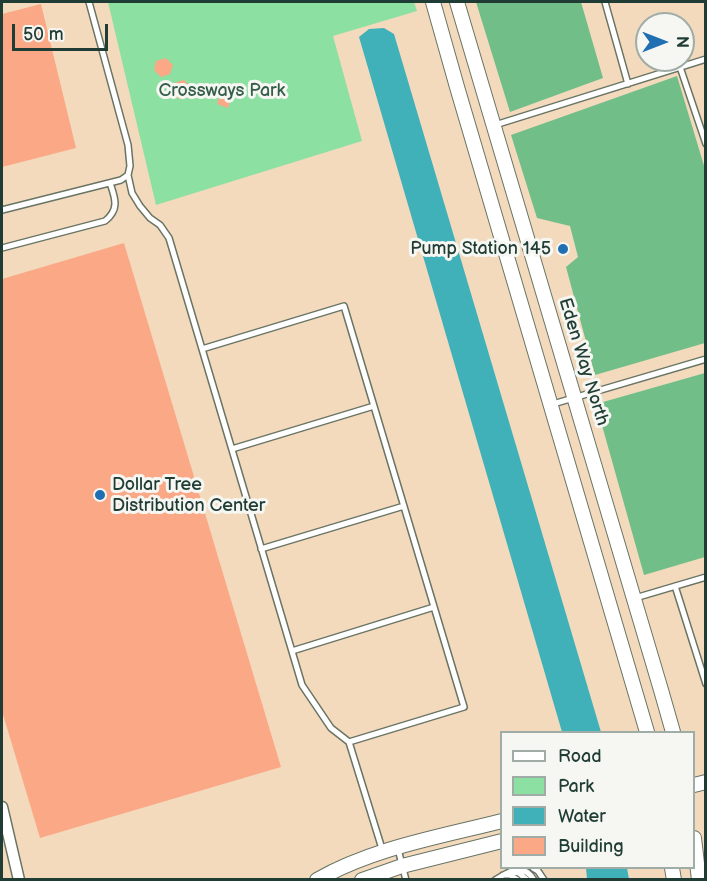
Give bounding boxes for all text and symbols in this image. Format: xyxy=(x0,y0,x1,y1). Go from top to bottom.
scale bar xyxy=(15,12,111,50)
north arrow xyxy=(635,12,695,72)
text: 50 m xyxy=(23,24,64,45)
text: N xyxy=(672,36,691,48)
park label: Crossways Park xyxy=(159,80,285,102)
place label: Pump Station 145 xyxy=(410,238,551,260)
marker: Pump Station 145 xyxy=(556,242,570,256)
street label: Eden Way North xyxy=(553,296,613,428)
place label: Dollar Tree Distribution Center xyxy=(112,474,265,516)
marker: Dollar Tree Distribution Center xyxy=(93,488,107,502)
legend xyxy=(500,731,695,869)
text: Road xyxy=(558,746,602,767)
text: Park xyxy=(558,776,594,797)
text: Water xyxy=(558,806,606,827)
text: Building xyxy=(558,836,624,857)

